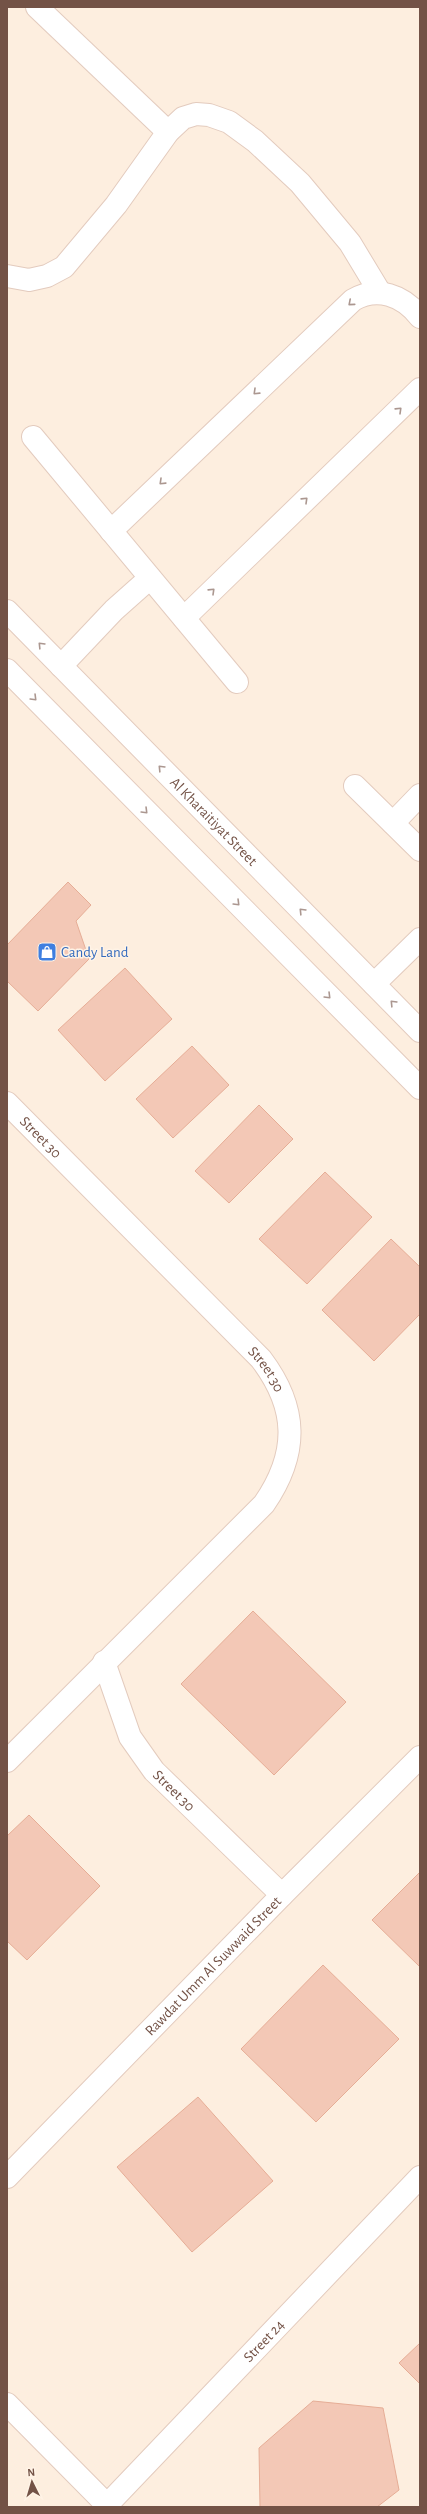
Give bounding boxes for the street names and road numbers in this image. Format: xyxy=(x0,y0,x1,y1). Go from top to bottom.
street label: Al Kharaitiyat Street xyxy=(167,774,260,869)
street label: Street 30 xyxy=(17,1113,64,1161)
street label: Street 30 xyxy=(245,1343,287,1394)
street label: Street 30 xyxy=(150,1767,198,1814)
street label: Rawdat Umm Al Suwwaid Street xyxy=(142,1893,284,2038)
street label: Street 24 xyxy=(240,2317,287,2365)

